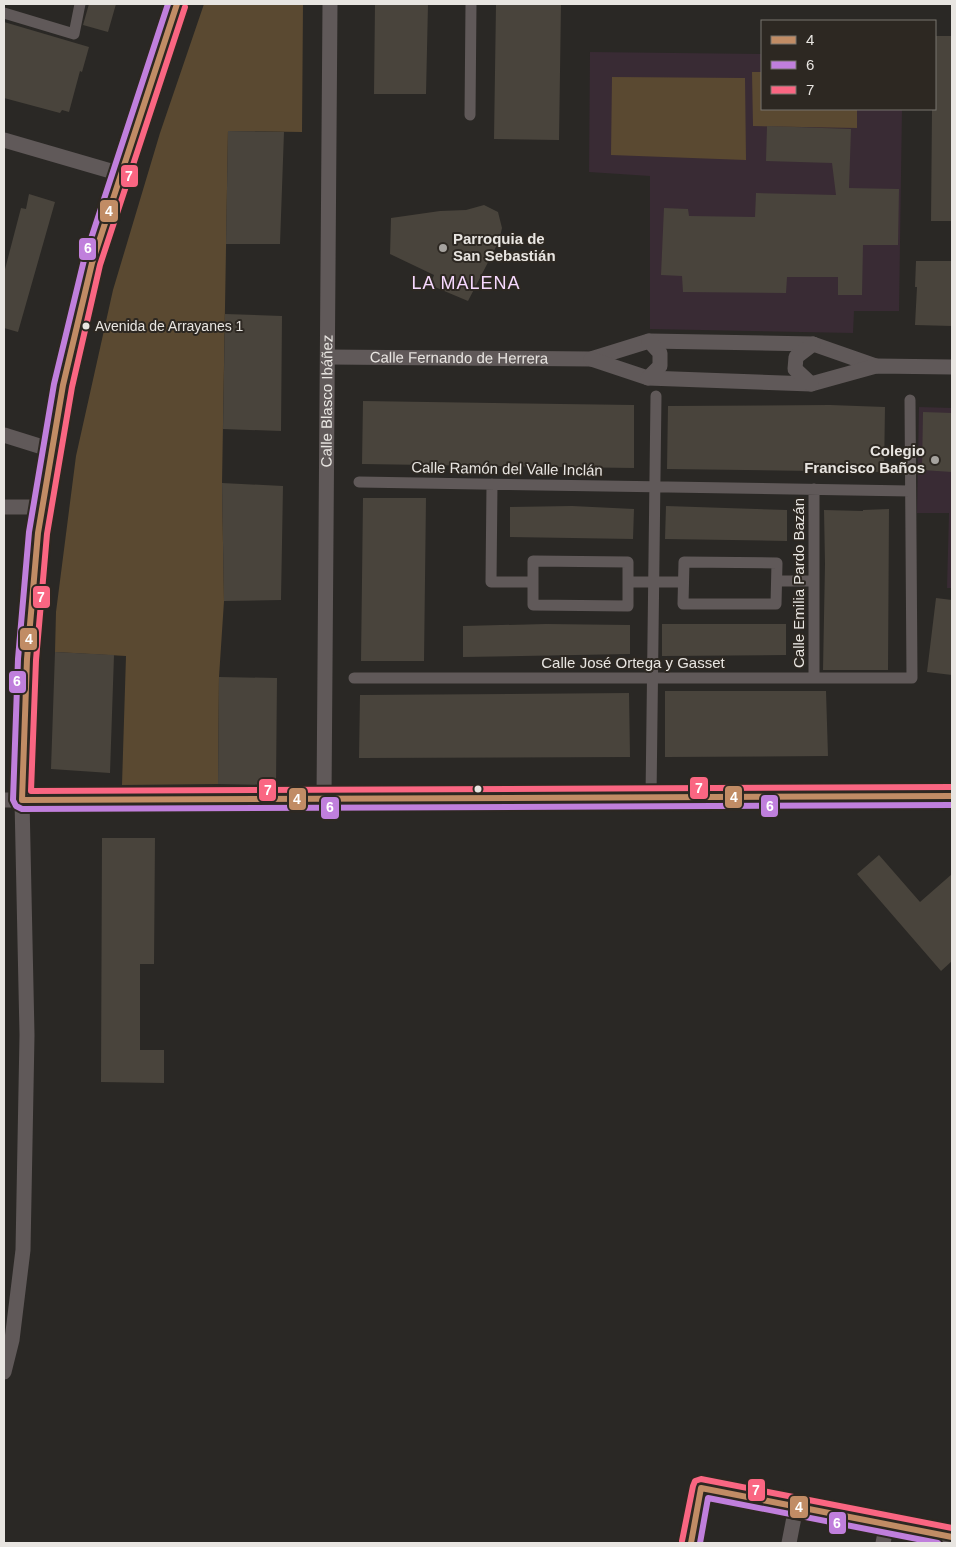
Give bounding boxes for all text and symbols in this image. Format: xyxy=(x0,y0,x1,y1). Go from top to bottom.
legend xyxy=(761,20,936,110)
text: 4 xyxy=(806,31,814,48)
text: 6 xyxy=(806,56,814,73)
text: 7 xyxy=(806,81,814,98)
line badge: 7 xyxy=(120,164,139,188)
text: 7 xyxy=(125,168,133,184)
line badge: 4 xyxy=(99,199,119,223)
text: 4 xyxy=(105,203,113,219)
place label: Parroquia de San Sebastián xyxy=(453,230,556,264)
line badge: 6 xyxy=(78,237,97,261)
text: 6 xyxy=(84,240,92,256)
marker: Parroquia de San Sebastián xyxy=(437,242,449,254)
district label: LA MALENA xyxy=(411,273,521,293)
place label: Avenida de Arrayanes 1 xyxy=(95,318,244,334)
marker: Avenida de Arrayanes 1 xyxy=(81,321,91,331)
street label: Calle Blasco Ibáñez xyxy=(318,335,336,467)
street label: Calle Fernando de Herrera xyxy=(370,348,549,367)
place label: Colegio Francisco Baños xyxy=(804,442,925,476)
marker: Colegio Francisco Baños xyxy=(929,454,941,466)
street label: Calle Ramón del Valle Inclán xyxy=(411,458,603,479)
street label: Calle Emilia Pardo Bazán xyxy=(790,498,807,668)
line badge: 7 xyxy=(32,585,51,609)
text: 7 xyxy=(37,589,45,605)
line badge: 4 xyxy=(19,627,38,651)
text: 4 xyxy=(25,631,33,647)
street label: Calle José Ortega y Gasset xyxy=(541,654,726,671)
line badge: 6 xyxy=(8,670,27,694)
text: 6 xyxy=(13,673,21,689)
line badge: 7 xyxy=(689,776,709,800)
line badge: 7 xyxy=(258,778,277,802)
text: 7 xyxy=(695,780,703,796)
text: 7 xyxy=(264,782,272,798)
unlabelled marker xyxy=(473,784,483,794)
line badge: 4 xyxy=(724,785,743,809)
line badge: 4 xyxy=(288,787,307,811)
text: 4 xyxy=(730,789,738,805)
text: 4 xyxy=(293,791,301,807)
line badge: 6 xyxy=(760,794,779,818)
line badge: 6 xyxy=(320,796,340,820)
text: 6 xyxy=(766,798,774,814)
text: 6 xyxy=(326,799,334,815)
line badge: 7 xyxy=(747,1478,766,1502)
text: 7 xyxy=(752,1482,760,1498)
line badge: 4 xyxy=(789,1495,809,1519)
text: 4 xyxy=(795,1499,803,1515)
line badge: 6 xyxy=(828,1511,847,1535)
text: 6 xyxy=(833,1515,841,1531)

